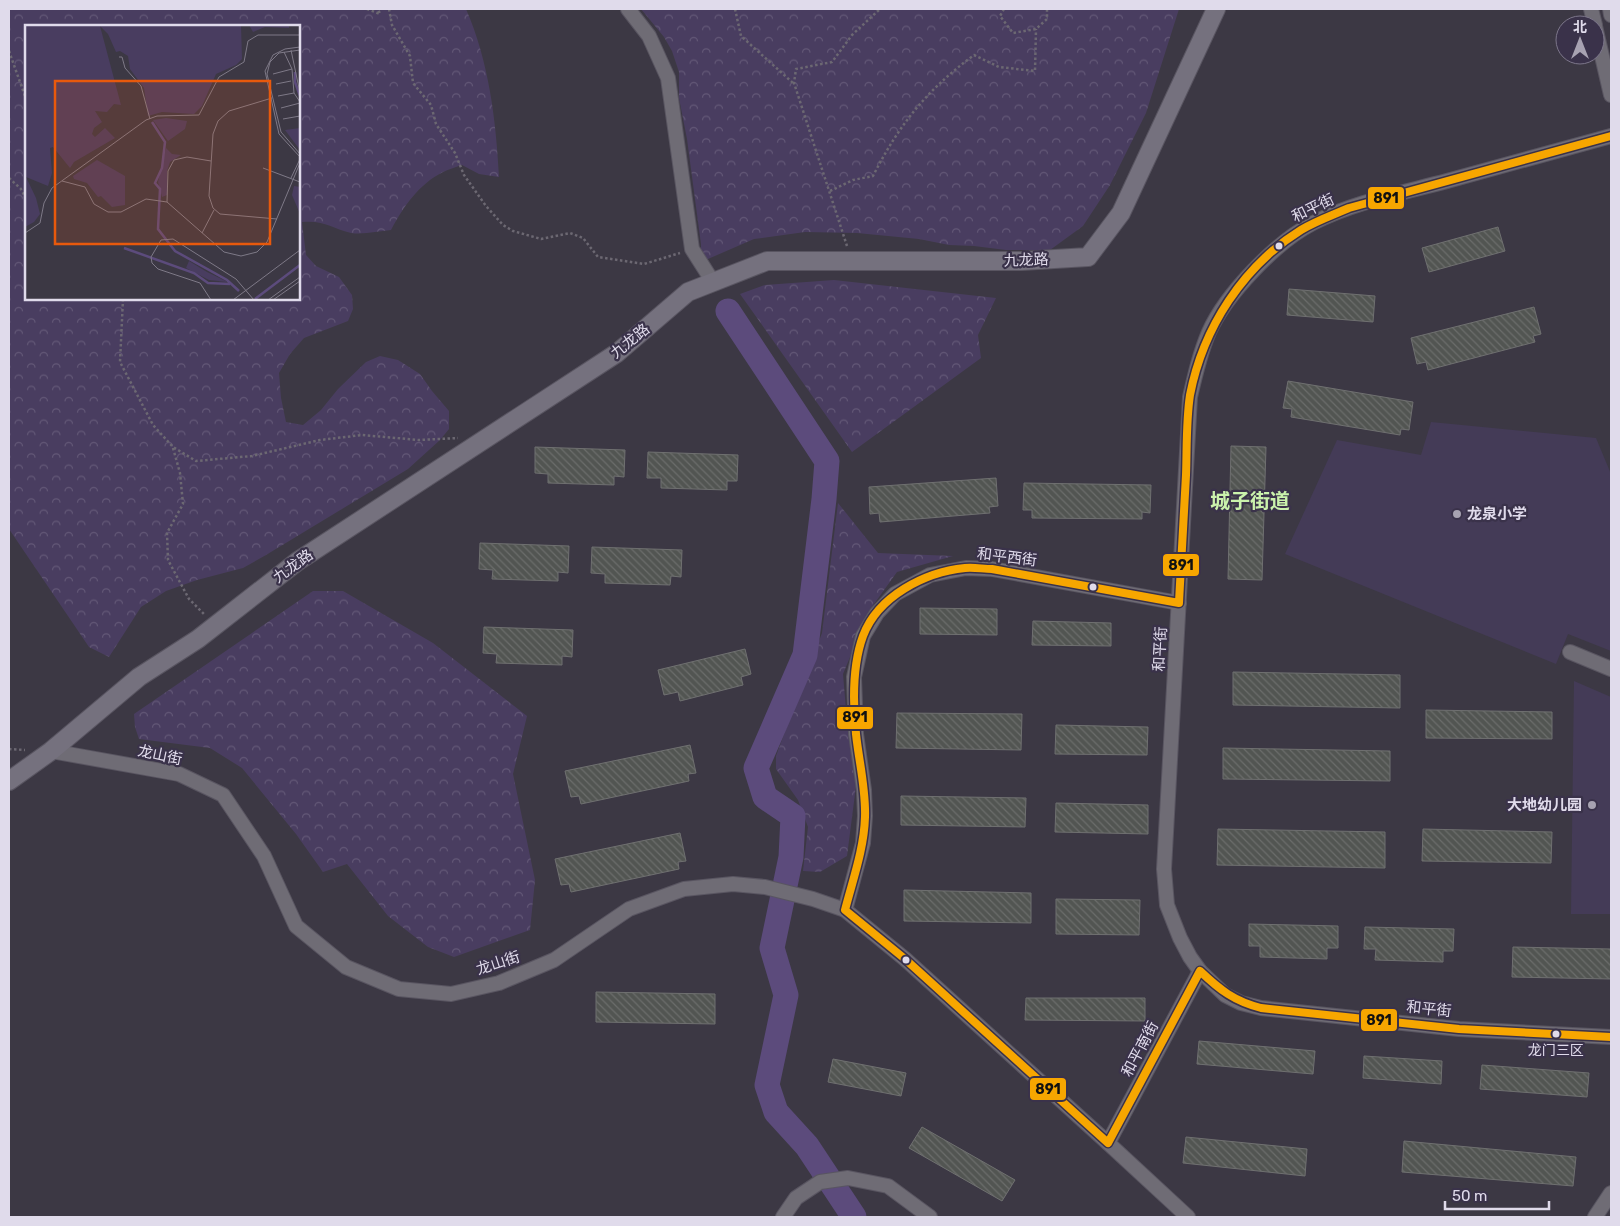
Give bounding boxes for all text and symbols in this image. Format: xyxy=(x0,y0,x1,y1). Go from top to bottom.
north arrow xyxy=(1555,15,1605,65)
text: 北 xyxy=(1573,19,1587,36)
inset map xyxy=(25,25,300,300)
line badge: 891 xyxy=(1367,186,1405,210)
street label: 和平街 xyxy=(1289,190,1337,226)
text: 891 xyxy=(1373,190,1399,207)
unlabelled marker xyxy=(1274,241,1284,251)
street label: 九龙路 xyxy=(1003,250,1049,270)
street label: 九龙路 xyxy=(607,320,653,362)
district label: 城子街道 xyxy=(1210,489,1290,513)
place label: 龙泉小学 xyxy=(1467,505,1527,523)
marker: 龙泉小学 xyxy=(1451,508,1463,520)
street label: 和平西街 xyxy=(976,544,1038,570)
street label: 九龙路 xyxy=(270,545,316,587)
line badge: 891 xyxy=(1162,553,1200,577)
text: 891 xyxy=(1168,557,1194,574)
unlabelled marker xyxy=(1088,582,1098,592)
street label: 和平街 xyxy=(1150,626,1170,672)
line badge: 891 xyxy=(836,706,874,730)
text: 891 xyxy=(842,709,868,726)
street label: 龙山街 xyxy=(136,742,184,768)
place label: 大地幼儿园 xyxy=(1507,796,1582,814)
marker: 大地幼儿园 xyxy=(1586,799,1598,811)
street label: 龙山街 xyxy=(474,947,522,979)
unlabelled marker xyxy=(901,955,911,965)
street label: 和平街 xyxy=(1406,998,1452,1020)
line badge: 891 xyxy=(1360,1008,1398,1032)
text: 891 xyxy=(1366,1012,1392,1029)
street label: 和平南街 xyxy=(1118,1018,1162,1080)
marker: 龙门三区 xyxy=(1551,1029,1561,1039)
place label: 龙门三区 xyxy=(1528,1042,1584,1059)
line badge: 891 xyxy=(1029,1077,1067,1101)
text: 891 xyxy=(1035,1081,1061,1098)
scale bar xyxy=(1445,1178,1549,1210)
text: 50 m xyxy=(1452,1187,1487,1205)

